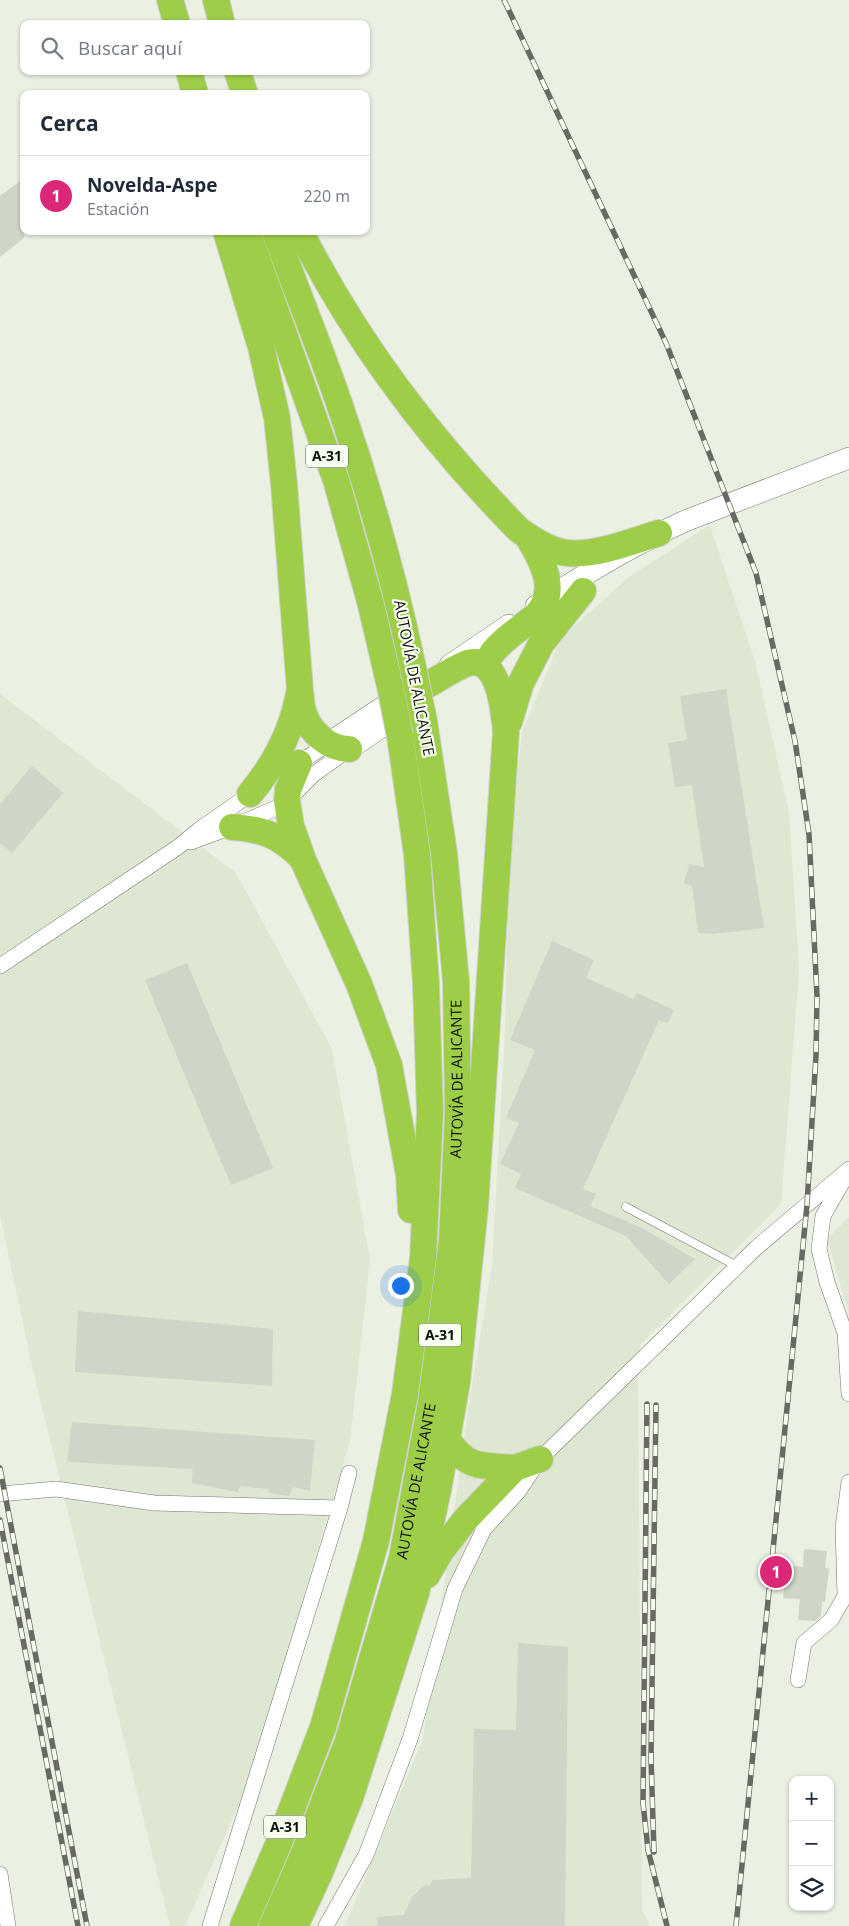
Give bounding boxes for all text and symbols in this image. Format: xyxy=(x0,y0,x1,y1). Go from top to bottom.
search box xyxy=(20,20,370,75)
icon: search xyxy=(38,34,66,62)
text: Buscar aquí xyxy=(78,35,182,61)
text: Cerca xyxy=(40,109,99,137)
text: Novelda-Aspe xyxy=(87,172,217,198)
text: 1 xyxy=(51,185,61,207)
text: 220 m xyxy=(304,185,350,207)
text: Estación xyxy=(87,198,149,220)
road number: A-31 xyxy=(306,444,348,468)
street label: AUTOVÍA DE ALICANTE xyxy=(390,598,440,757)
street label: AUTOVÍA DE ALICANTE xyxy=(445,1000,467,1159)
your location xyxy=(388,1273,414,1299)
road number: A-31 xyxy=(419,1324,461,1346)
street label: AUTOVÍA DE ALICANTE xyxy=(391,1401,440,1561)
pin: 1 xyxy=(760,1553,792,1591)
map controls xyxy=(789,1776,834,1911)
button: + xyxy=(789,1776,834,1821)
road number: A-31 xyxy=(264,1815,306,1838)
button: − xyxy=(789,1821,834,1866)
button: layers xyxy=(789,1866,834,1911)

